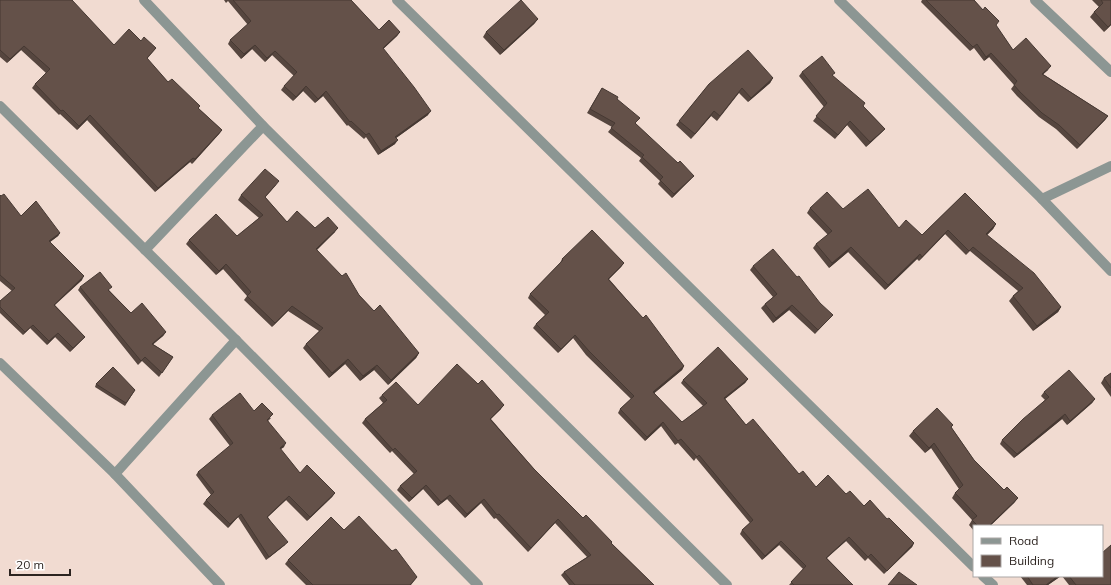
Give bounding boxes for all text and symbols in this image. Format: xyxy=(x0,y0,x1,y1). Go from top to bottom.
legend xyxy=(973,525,1103,577)
text: Road xyxy=(1009,533,1038,548)
scale bar xyxy=(10,551,70,577)
text: Building xyxy=(1009,553,1054,568)
text: 20 m xyxy=(16,557,44,572)

